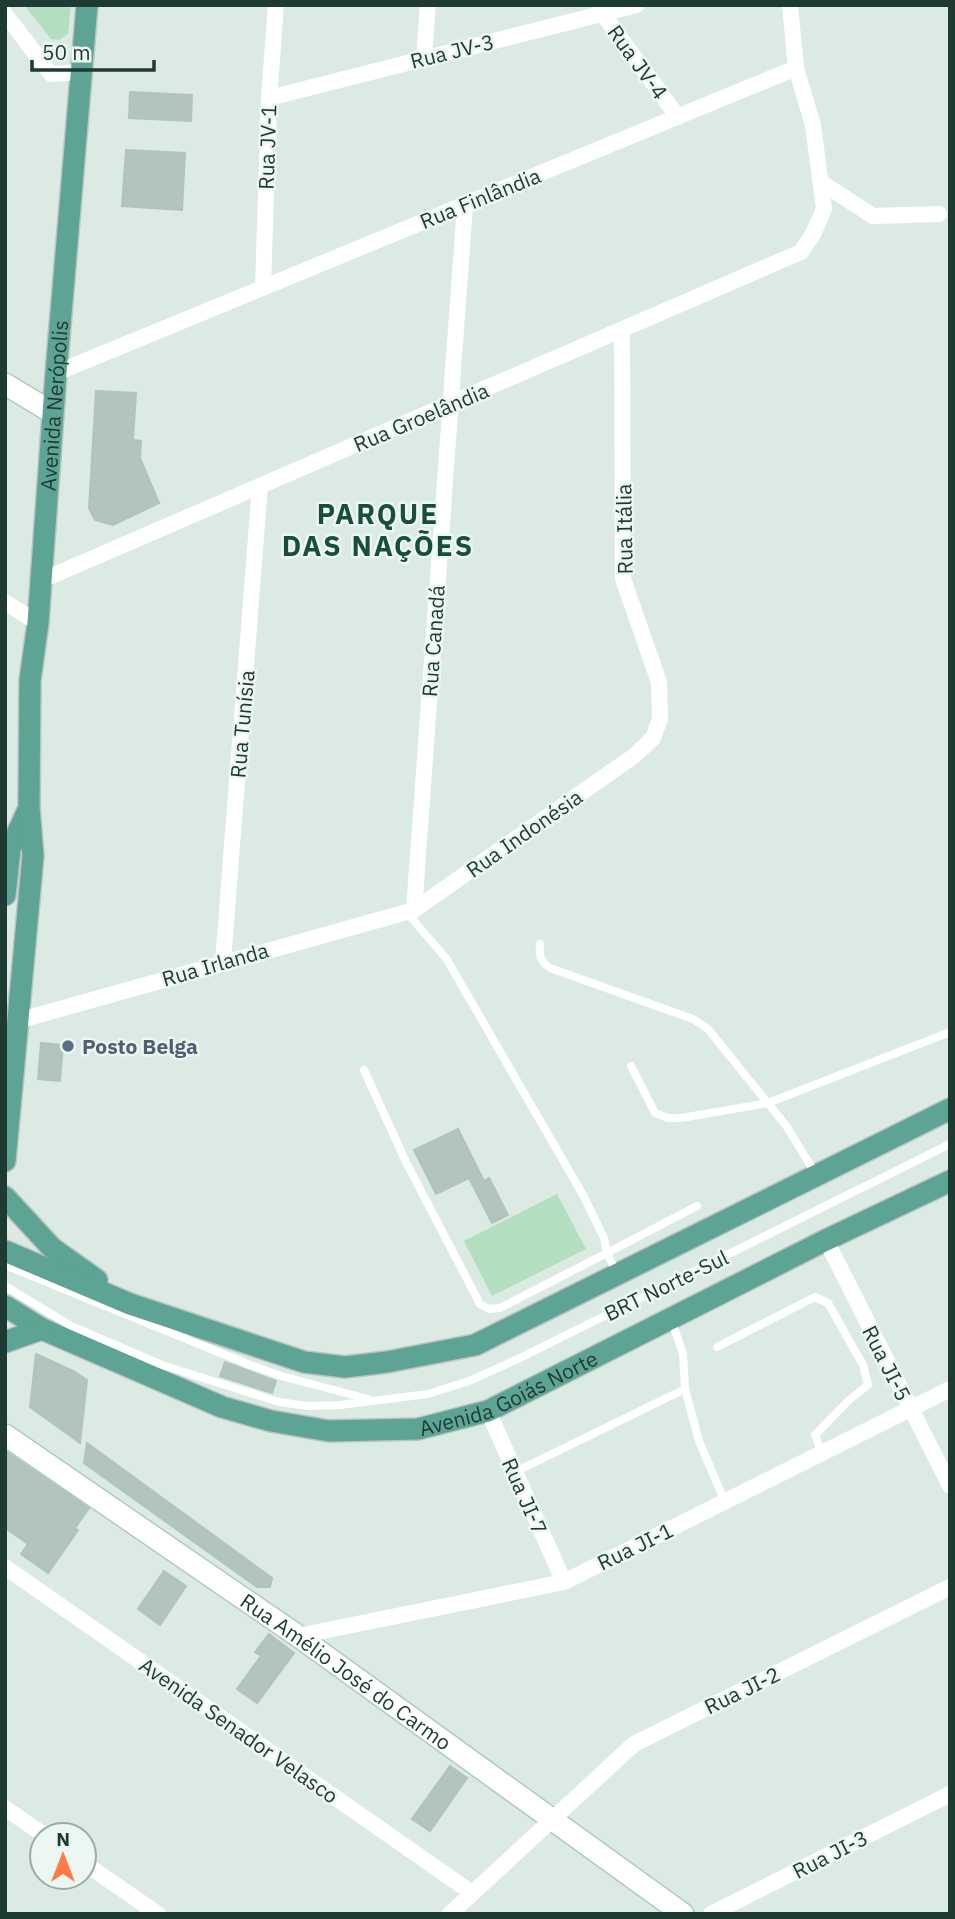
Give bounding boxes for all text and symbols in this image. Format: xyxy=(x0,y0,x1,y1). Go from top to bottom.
street label: Rua JV-4 xyxy=(602,19,674,105)
street label: Rua JV-3 xyxy=(407,27,497,75)
scale bar xyxy=(32,28,154,72)
text: 50 m xyxy=(42,38,91,66)
street label: Rua JV-1 xyxy=(252,104,282,190)
street label: Rua Finlândia xyxy=(415,161,545,235)
street label: Avenida Nerópolis xyxy=(34,319,74,492)
street label: Rua Groelândia xyxy=(349,376,493,458)
street label: Rua Itália xyxy=(609,483,639,575)
district label: PARQUE DAS NAÇÕES xyxy=(282,495,474,564)
street label: Rua Canadá xyxy=(415,584,451,698)
street label: Rua Tunísia xyxy=(223,669,261,779)
street label: Rua Indonésia xyxy=(460,783,588,883)
street label: Rua Irlanda xyxy=(158,935,272,993)
place label: Posto Belga xyxy=(82,1032,198,1060)
marker: Posto Belga xyxy=(60,1038,76,1054)
street label: BRT Norte-Sul xyxy=(599,1243,733,1327)
street label: Rua JI-5 xyxy=(856,1321,918,1405)
street label: Avenida Goiás Norte xyxy=(416,1344,602,1442)
street label: Rua JI-7 xyxy=(496,1453,554,1539)
street label: Rua JI-1 xyxy=(592,1516,678,1576)
street label: Rua Amélio José do Carmo xyxy=(235,1587,457,1756)
street label: Avenida Senador Velasco xyxy=(134,1651,344,1809)
street label: Rua JI-2 xyxy=(699,1660,785,1720)
north arrow xyxy=(28,1821,98,1891)
street label: Rua JI-3 xyxy=(788,1823,872,1885)
text: N xyxy=(56,1827,70,1851)

